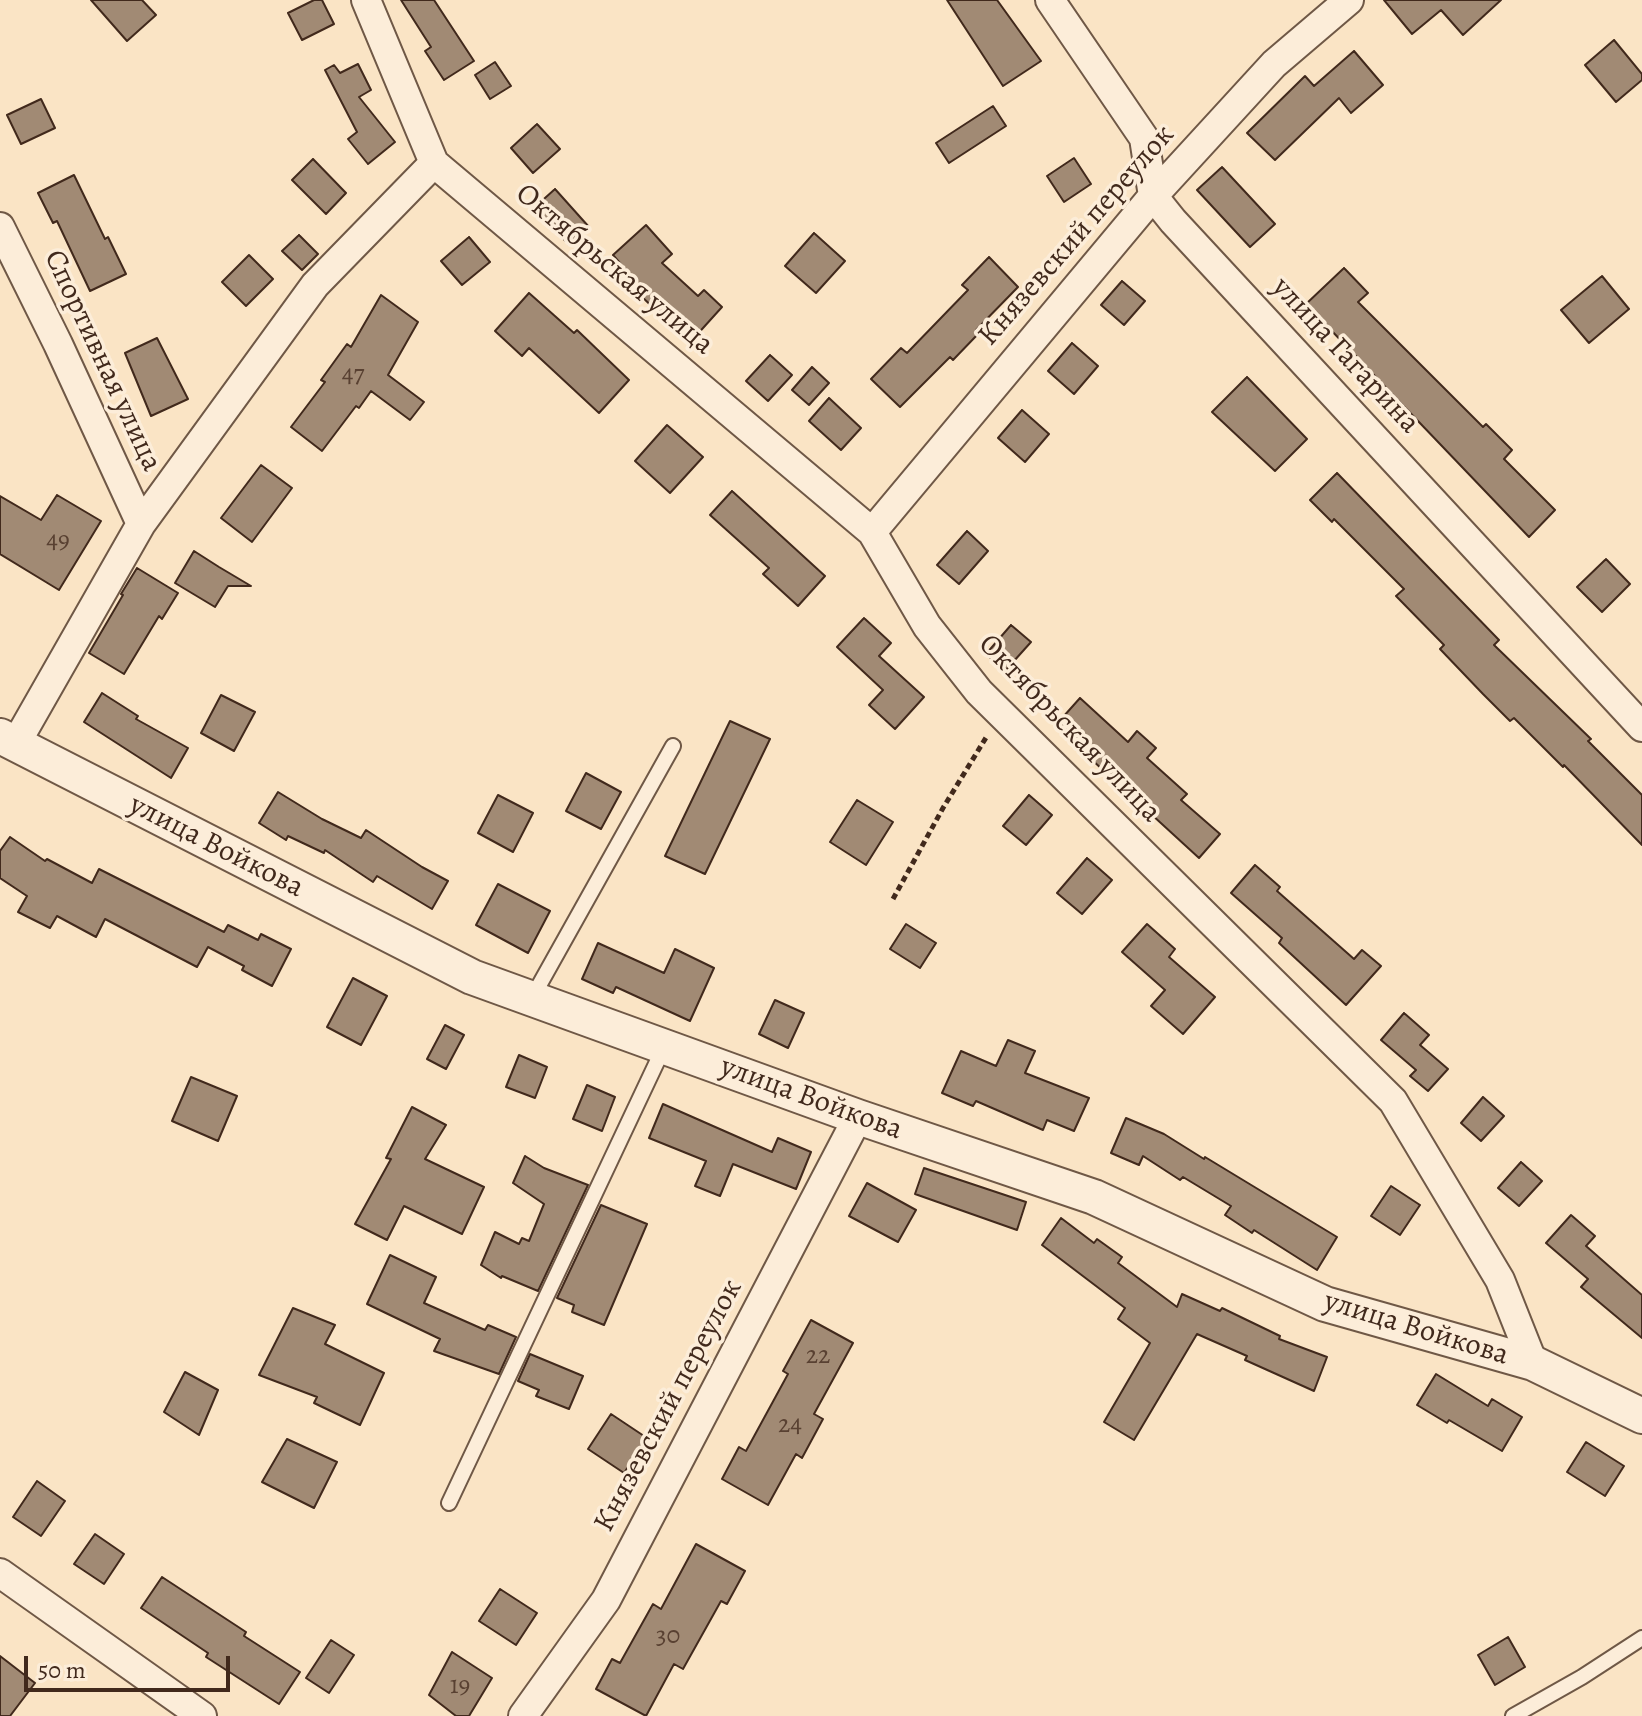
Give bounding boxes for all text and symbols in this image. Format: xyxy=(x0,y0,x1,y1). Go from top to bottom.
street label: Князевский переулок xyxy=(971,118,1183,354)
street label: Октябрьская улица xyxy=(508,177,720,363)
street label: Спортивная улица xyxy=(35,245,169,477)
street label: улица Гагарина xyxy=(1264,270,1426,442)
house number: 47 xyxy=(342,360,364,392)
house number: 49 xyxy=(46,526,70,558)
street label: Октябрьская улица xyxy=(970,627,1168,831)
street label: улица Войкова xyxy=(123,788,309,906)
street label: улица Войкова xyxy=(715,1049,907,1149)
street label: Князевский переулок xyxy=(587,1274,751,1538)
street label: улица Войкова xyxy=(1319,1284,1513,1374)
house number: 22 xyxy=(806,1341,830,1373)
house number: 24 xyxy=(778,1410,802,1442)
house number: 30 xyxy=(656,1621,680,1653)
scale bar xyxy=(28,1640,234,1690)
text: 50 m xyxy=(38,1654,86,1686)
house number: 19 xyxy=(450,1671,470,1703)

